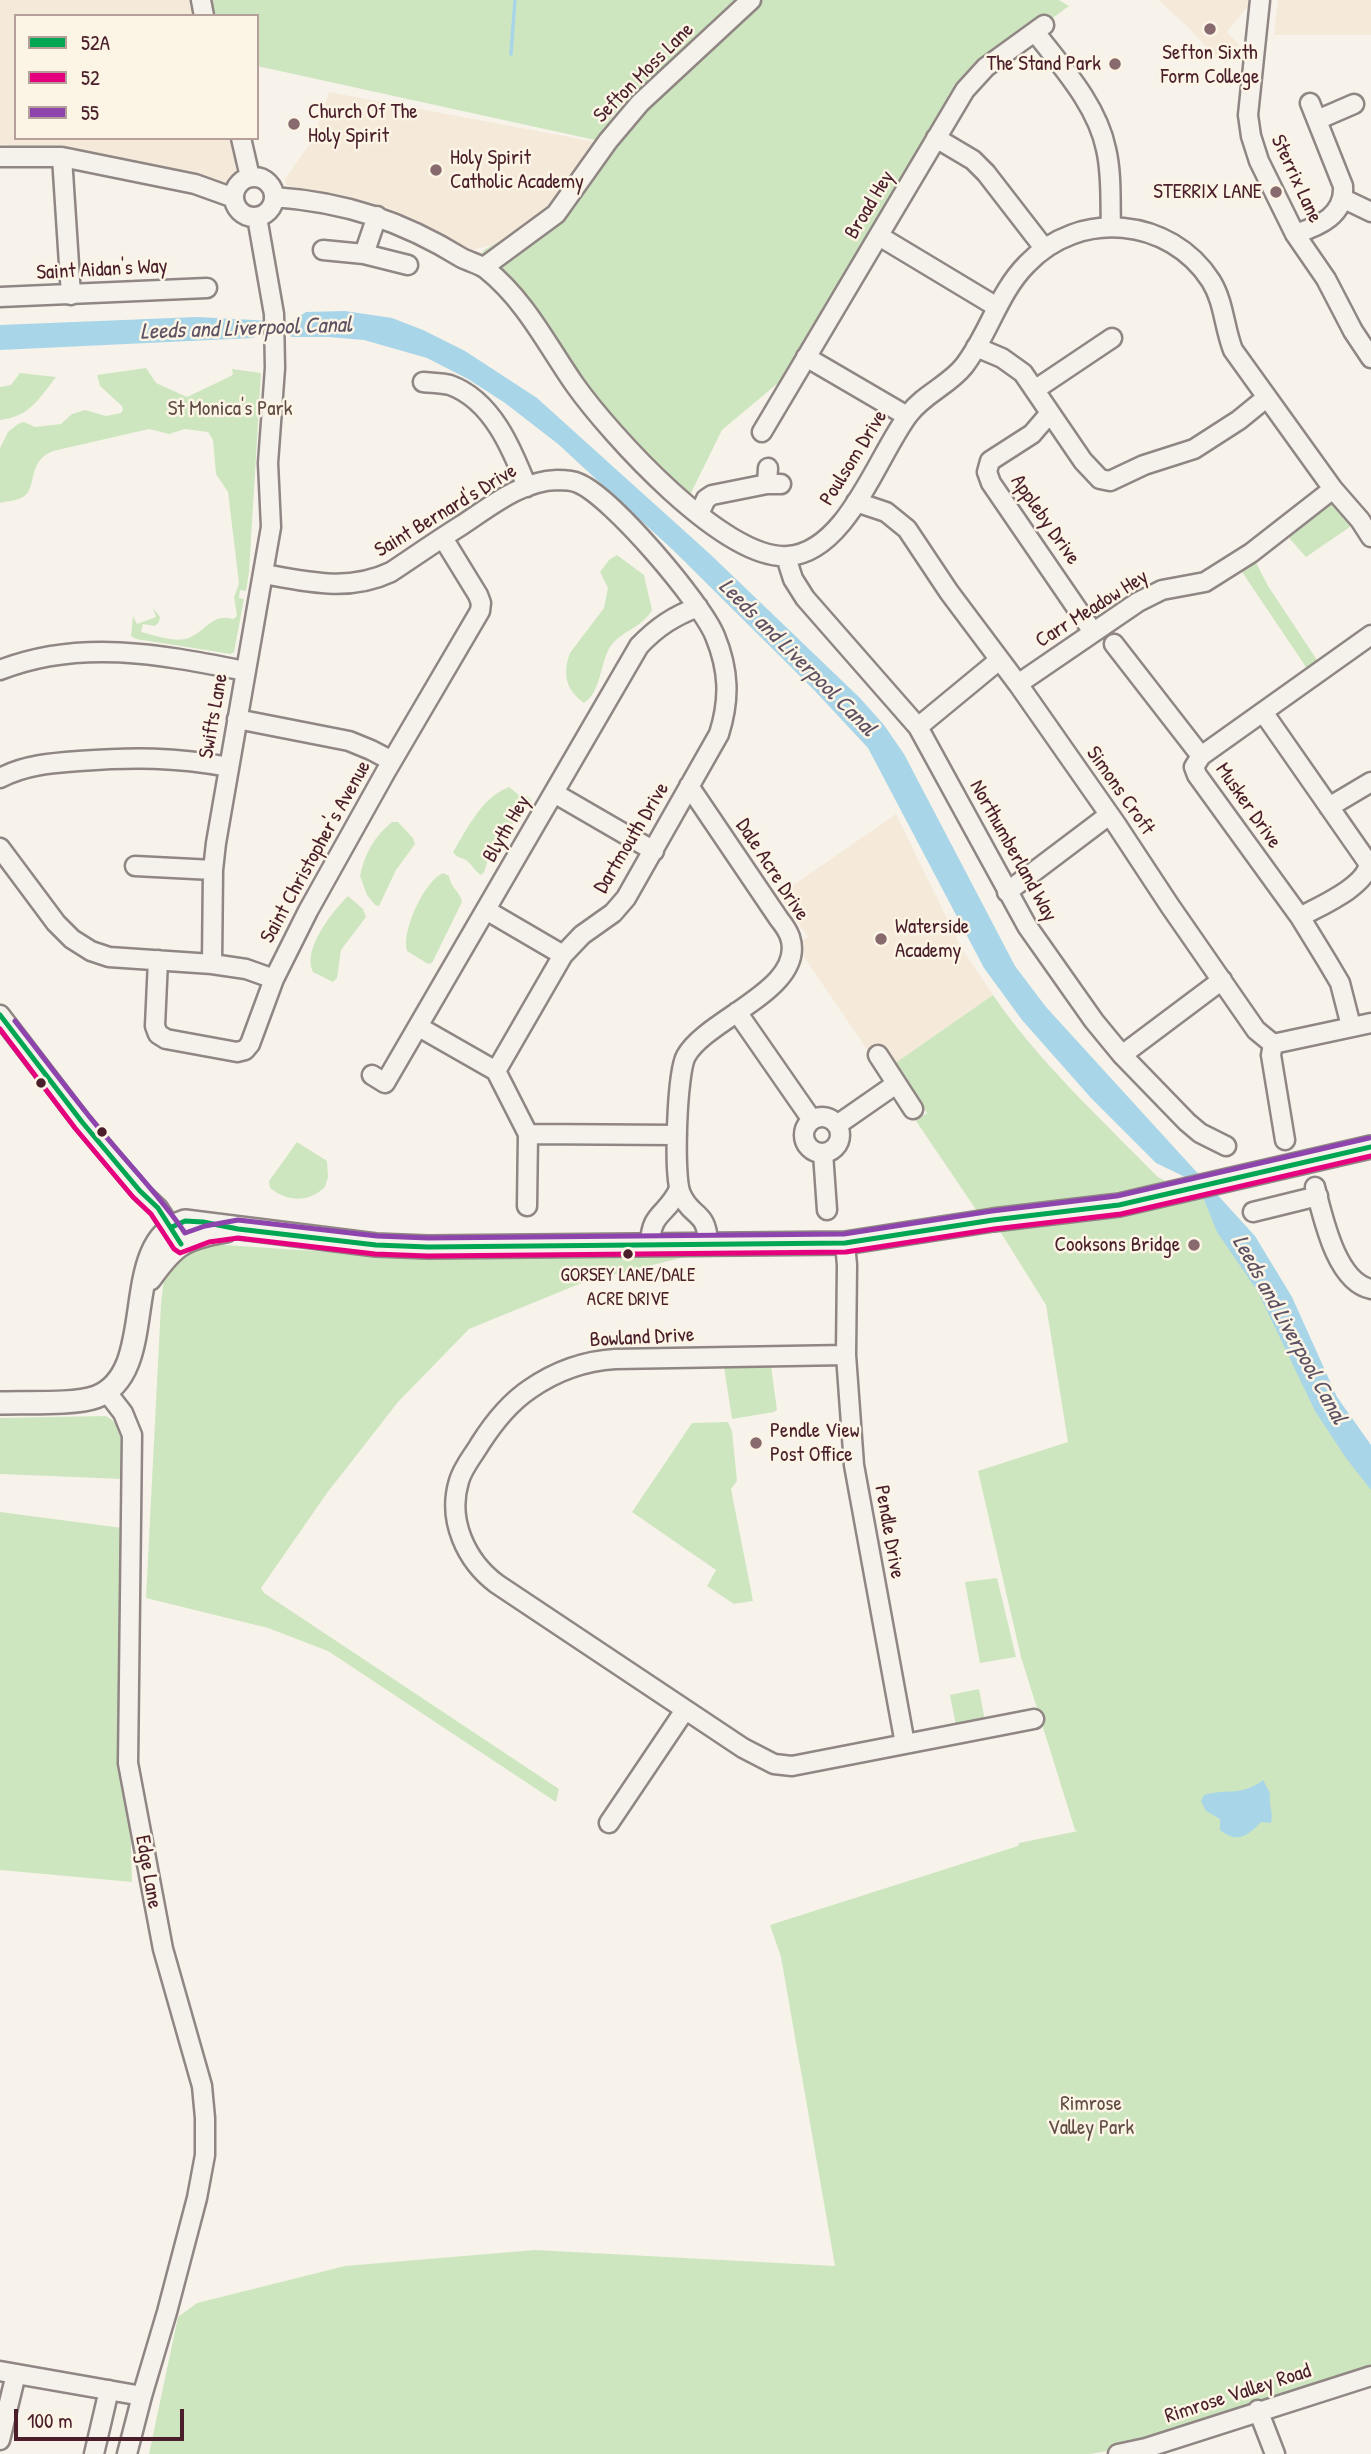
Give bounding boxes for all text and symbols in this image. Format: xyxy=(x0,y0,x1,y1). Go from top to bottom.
legend xyxy=(14,14,259,140)
street label: Sefton Moss Lane xyxy=(589,18,699,128)
marker: Sefton Sixth Form College xyxy=(1202,21,1218,37)
text: 52A xyxy=(81,28,110,57)
place label: Sefton Sixth Form College xyxy=(1161,40,1259,90)
place label: The Stand Park xyxy=(986,51,1101,77)
marker: The Stand Park xyxy=(1107,56,1123,72)
text: 52 xyxy=(81,63,100,92)
text: 55 xyxy=(81,98,99,127)
place label: Church Of The Holy Spirit xyxy=(308,99,418,149)
marker: Church Of The Holy Spirit xyxy=(286,116,302,132)
street label: Sterrix Lane xyxy=(1265,131,1327,227)
place label: Holy Spirit Catholic Academy xyxy=(450,145,584,195)
marker: Holy Spirit Catholic Academy xyxy=(428,162,444,178)
street label: Broad Hey xyxy=(840,166,900,244)
place label: STERRIX LANE xyxy=(1153,179,1262,205)
marker: STERRIX LANE xyxy=(1268,184,1284,200)
street label: Saint Aidan's Way xyxy=(36,254,168,286)
water label: Leeds and Liverpool Canal xyxy=(140,312,352,346)
park label: St Monica's Park xyxy=(168,396,292,422)
street label: Poulsom Drive xyxy=(815,406,893,510)
street label: Saint Bernard's Drive xyxy=(370,459,522,563)
street label: Appleby Drive xyxy=(1005,470,1085,570)
street label: Carr Meadow Hey xyxy=(1031,564,1153,654)
water label: Leeds and Liverpool Canal xyxy=(712,573,882,743)
street label: Swifts Lane xyxy=(194,672,234,760)
street label: Simons Croft xyxy=(1080,742,1160,840)
street label: Saint Christopher's Avenue xyxy=(255,756,377,948)
street label: Musker Drive xyxy=(1209,758,1287,854)
street label: Northumberland Way xyxy=(964,776,1062,926)
street label: Dartmouth Drive xyxy=(589,778,675,898)
street label: Blyth Hey xyxy=(478,791,536,867)
street label: Dale Acre Drive xyxy=(730,814,814,926)
place label: Waterside Academy xyxy=(895,914,969,964)
marker: Waterside Academy xyxy=(873,931,889,947)
unlabelled marker xyxy=(34,1076,48,1090)
unlabelled marker xyxy=(95,1125,109,1139)
water label: Leeds and Liverpool Canal xyxy=(1226,1231,1352,1429)
place label: Cooksons Bridge xyxy=(1055,1232,1180,1258)
marker: Cooksons Bridge xyxy=(1186,1237,1202,1253)
marker: GORSEY LANE/DALE ACRE DRIVE xyxy=(621,1247,635,1261)
place label: GORSEY LANE/DALE ACRE DRIVE xyxy=(561,1265,695,1309)
street label: Bowland Drive xyxy=(589,1323,695,1353)
place label: Pendle View Post Office xyxy=(770,1418,860,1468)
marker: Pendle View Post Office xyxy=(748,1435,764,1451)
street label: Pendle Drive xyxy=(868,1483,910,1581)
street label: Edge Lane xyxy=(129,1833,167,1911)
park label: Rimrose Valley Park xyxy=(1048,2091,1134,2141)
street label: Rimrose Valley Road xyxy=(1162,2359,1314,2429)
scale bar xyxy=(18,2394,187,2438)
text: 100 m xyxy=(27,2406,73,2435)

